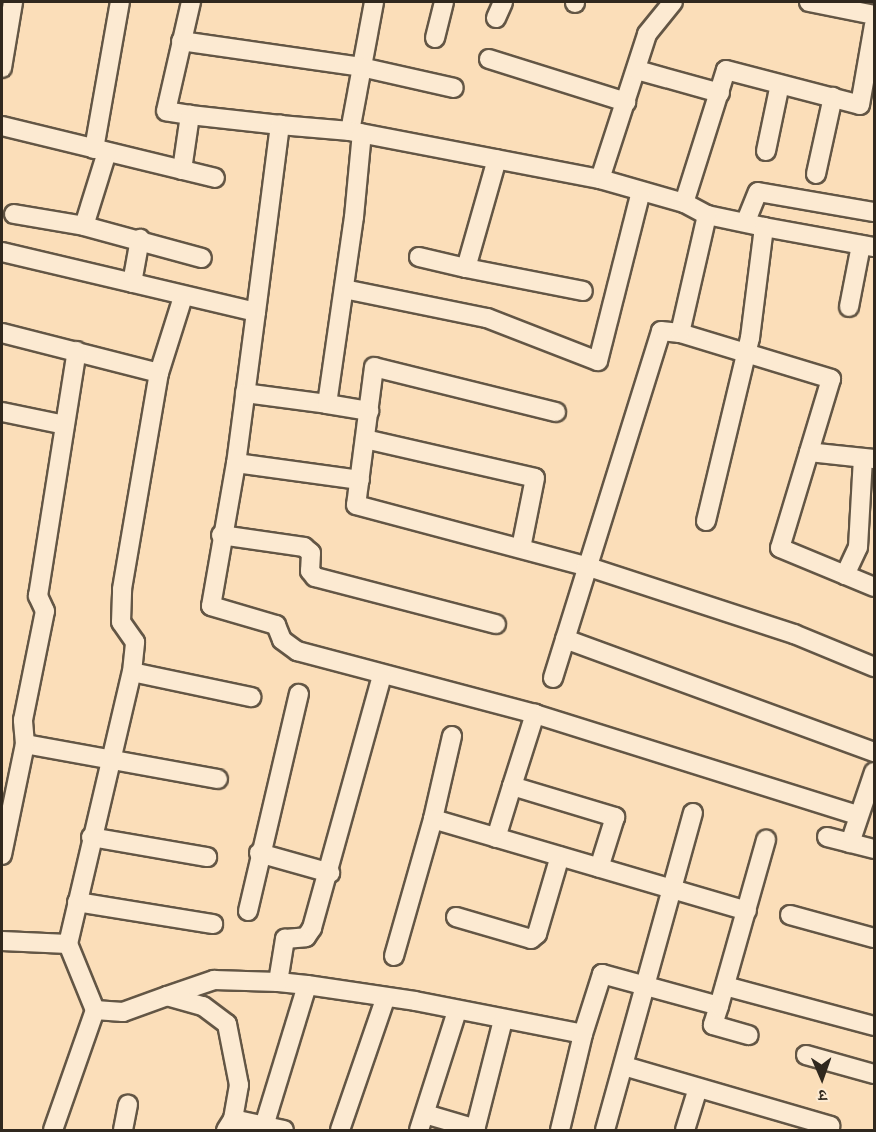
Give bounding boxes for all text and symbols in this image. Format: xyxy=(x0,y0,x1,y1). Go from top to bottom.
north arrow xyxy=(792,1048,852,1108)
text: उ xyxy=(818,1086,827,1106)

